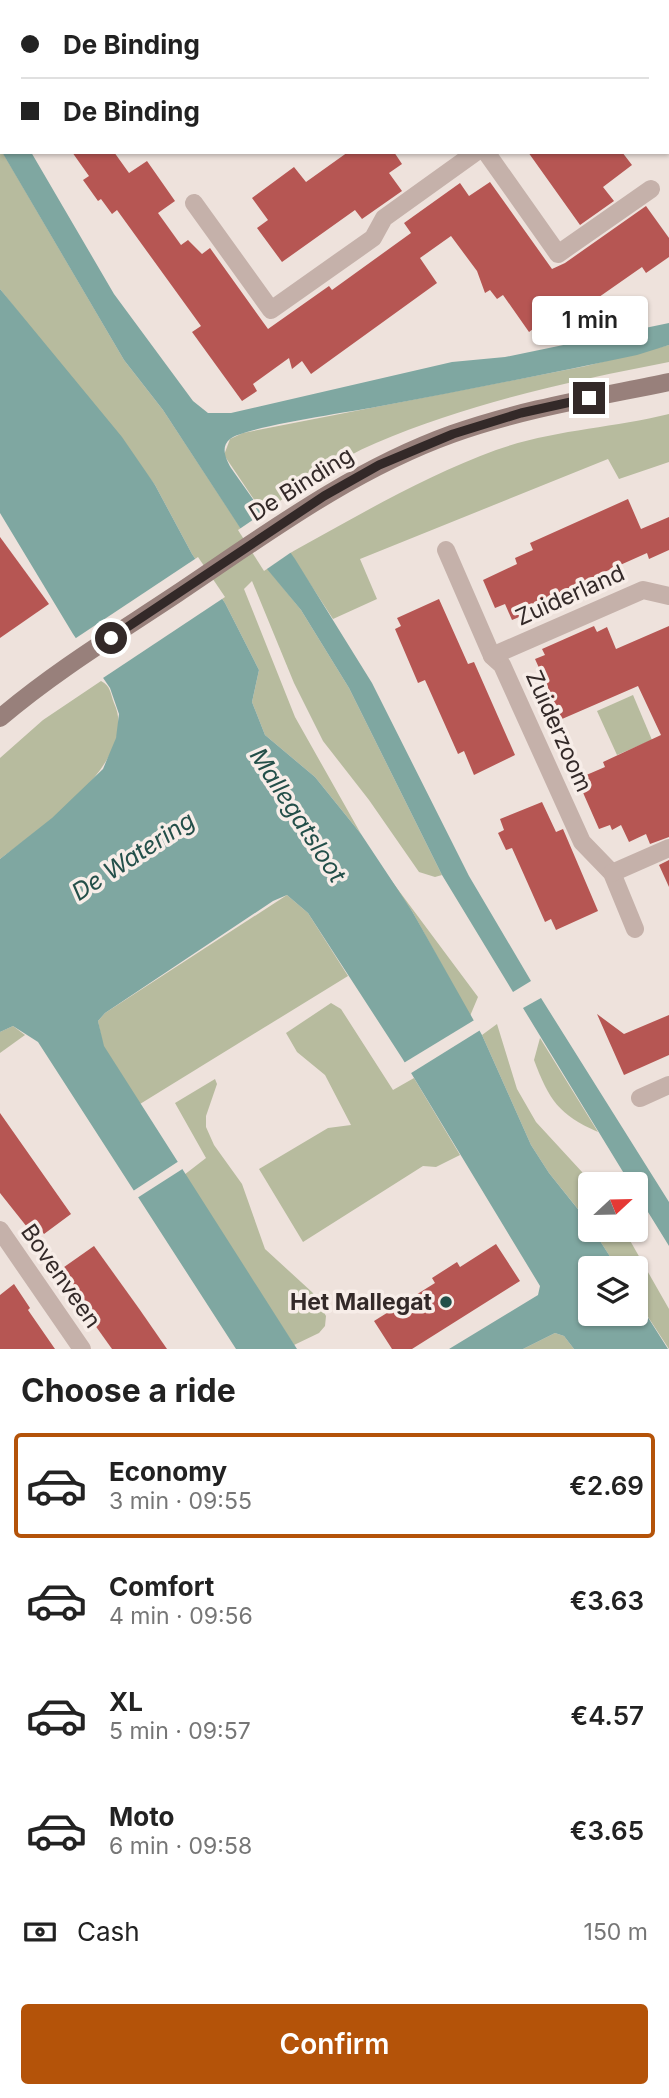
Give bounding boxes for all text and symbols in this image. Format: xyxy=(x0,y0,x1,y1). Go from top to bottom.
text: De Binding xyxy=(63,29,200,60)
text: De Binding xyxy=(63,96,200,127)
callout: 1 min xyxy=(531,296,647,346)
text: 1 min xyxy=(562,306,618,334)
route end xyxy=(573,382,605,414)
street label: De Binding xyxy=(244,441,358,527)
street label: Zuiderland xyxy=(511,559,629,631)
route start xyxy=(95,622,127,654)
street label: Zuiderzoom xyxy=(520,666,598,796)
water label: Mallegatsloot xyxy=(244,742,353,888)
water label: De Watering xyxy=(66,806,200,906)
north arrow xyxy=(578,1172,648,1242)
map controls xyxy=(578,1172,648,1326)
street label: Bovenveen xyxy=(15,1219,107,1333)
button: layers xyxy=(578,1256,648,1326)
place label: Het Mallegat xyxy=(290,1288,433,1316)
marker: Het Mallegat xyxy=(438,1294,454,1310)
text: Choose a ride xyxy=(21,1371,236,1410)
icon: car xyxy=(25,1454,88,1517)
text: Economy xyxy=(109,1456,227,1487)
text: €2.69 xyxy=(569,1470,644,1501)
text: 3 min · 09:55 xyxy=(109,1487,252,1515)
icon: car xyxy=(25,1569,88,1632)
text: Comfort xyxy=(109,1571,214,1602)
text: €3.63 xyxy=(570,1585,644,1616)
text: 4 min · 09:56 xyxy=(109,1602,253,1630)
icon: car xyxy=(25,1684,88,1747)
text: XL xyxy=(109,1686,143,1717)
text: €4.57 xyxy=(571,1700,644,1731)
text: 5 min · 09:57 xyxy=(109,1717,251,1745)
icon: car xyxy=(25,1799,88,1862)
text: Moto xyxy=(109,1801,174,1832)
text: €3.65 xyxy=(570,1815,644,1846)
text: 6 min · 09:58 xyxy=(109,1832,252,1860)
icon: cash xyxy=(21,1913,59,1951)
text: Cash xyxy=(77,1916,140,1947)
text: 150 m xyxy=(584,1918,648,1946)
button: Confirm xyxy=(21,2004,648,2084)

